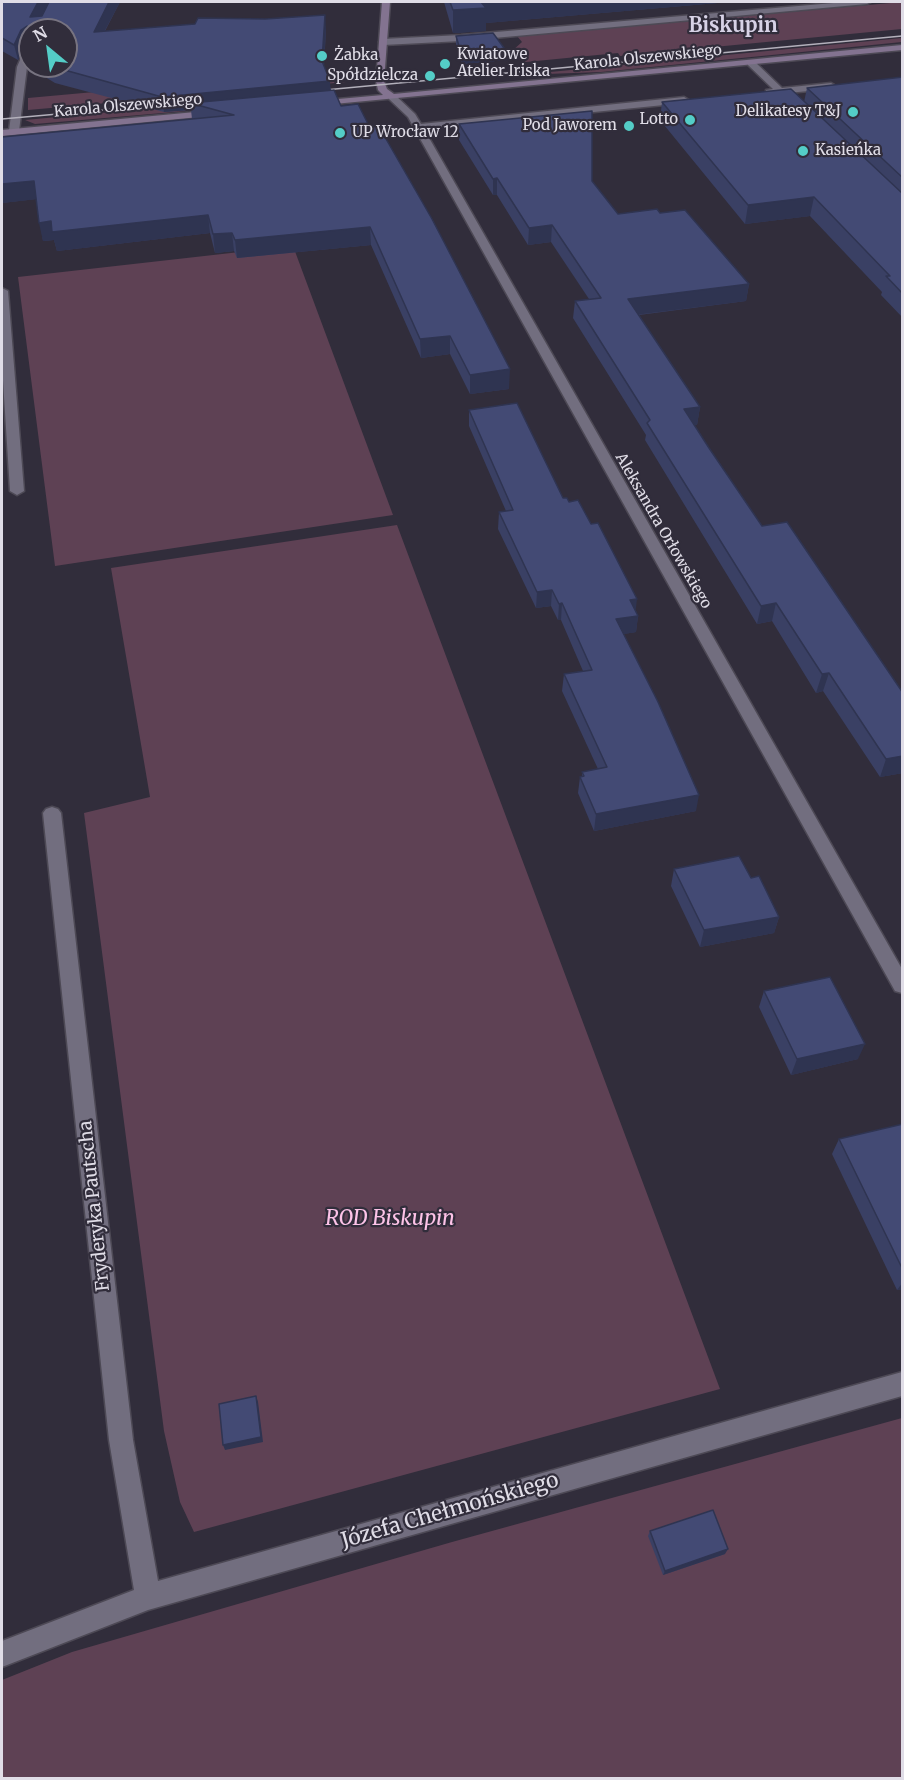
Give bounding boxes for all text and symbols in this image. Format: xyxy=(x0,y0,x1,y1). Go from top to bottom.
district label: Biskupin xyxy=(688,14,778,38)
north arrow xyxy=(18,18,78,78)
text: N xyxy=(30,22,51,46)
street label: Karola Olszewskiego xyxy=(573,41,723,75)
place label: Kwiatowe Atelier Iriska xyxy=(457,46,550,81)
place label: Żabka xyxy=(334,47,378,65)
marker: Żabka xyxy=(315,49,329,63)
marker: Kwiatowe Atelier Iriska xyxy=(438,57,452,71)
place label: Spółdzielcza xyxy=(327,67,418,85)
marker: Spółdzielcza xyxy=(423,69,437,83)
street label: Karola Olszewskiego xyxy=(53,91,203,121)
place label: Delikatesy T&J xyxy=(736,103,841,121)
marker: Delikatesy T&J xyxy=(846,105,860,119)
place label: Lotto xyxy=(640,111,678,129)
marker: Lotto xyxy=(683,113,697,127)
place label: Pod Jaworem xyxy=(522,117,617,135)
marker: Pod Jaworem xyxy=(622,119,636,133)
place label: UP Wrocław 12 xyxy=(352,124,459,142)
marker: UP Wrocław 12 xyxy=(333,126,347,140)
place label: Kasieńka xyxy=(815,142,881,160)
marker: Kasieńka xyxy=(796,144,810,158)
street label: Aleksandra Orłowskiego xyxy=(611,450,715,612)
street label: Fryderyka Pautscha xyxy=(75,1120,115,1292)
park label: ROD Biskupin xyxy=(325,1206,455,1232)
street label: Józefa Chełmońskiego xyxy=(338,1468,562,1554)

